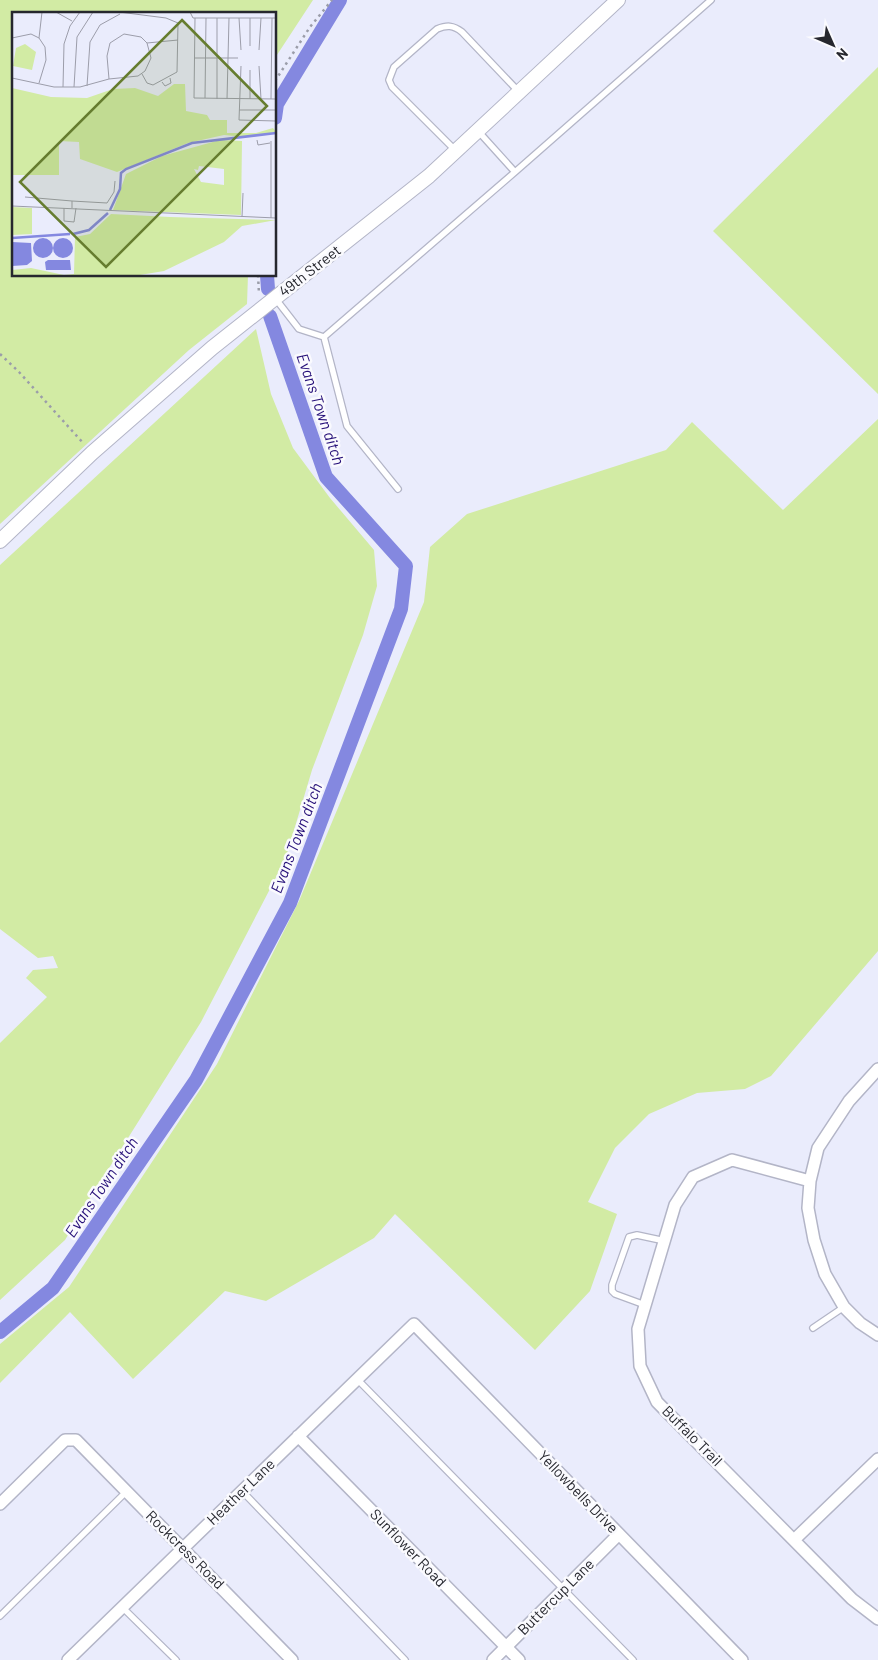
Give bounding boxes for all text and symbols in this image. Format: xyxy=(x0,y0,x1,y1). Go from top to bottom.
inset map xyxy=(12,12,276,276)
north arrow xyxy=(808,20,858,70)
text: N xyxy=(833,45,852,64)
street label: 49th Street xyxy=(275,240,344,300)
water label: Evans Town ditch xyxy=(294,351,349,467)
water label: Evans Town ditch xyxy=(266,780,325,896)
water label: Evans Town ditch xyxy=(60,1133,141,1240)
street label: Buffalo Trail xyxy=(659,1401,727,1469)
street label: Yellowbells Drive xyxy=(535,1446,623,1536)
street label: Heather Lane xyxy=(203,1454,278,1528)
street label: Sunflower Road xyxy=(367,1504,451,1590)
street label: Rockcress Road xyxy=(143,1506,229,1592)
street label: Buttercup Lane xyxy=(513,1554,597,1638)

